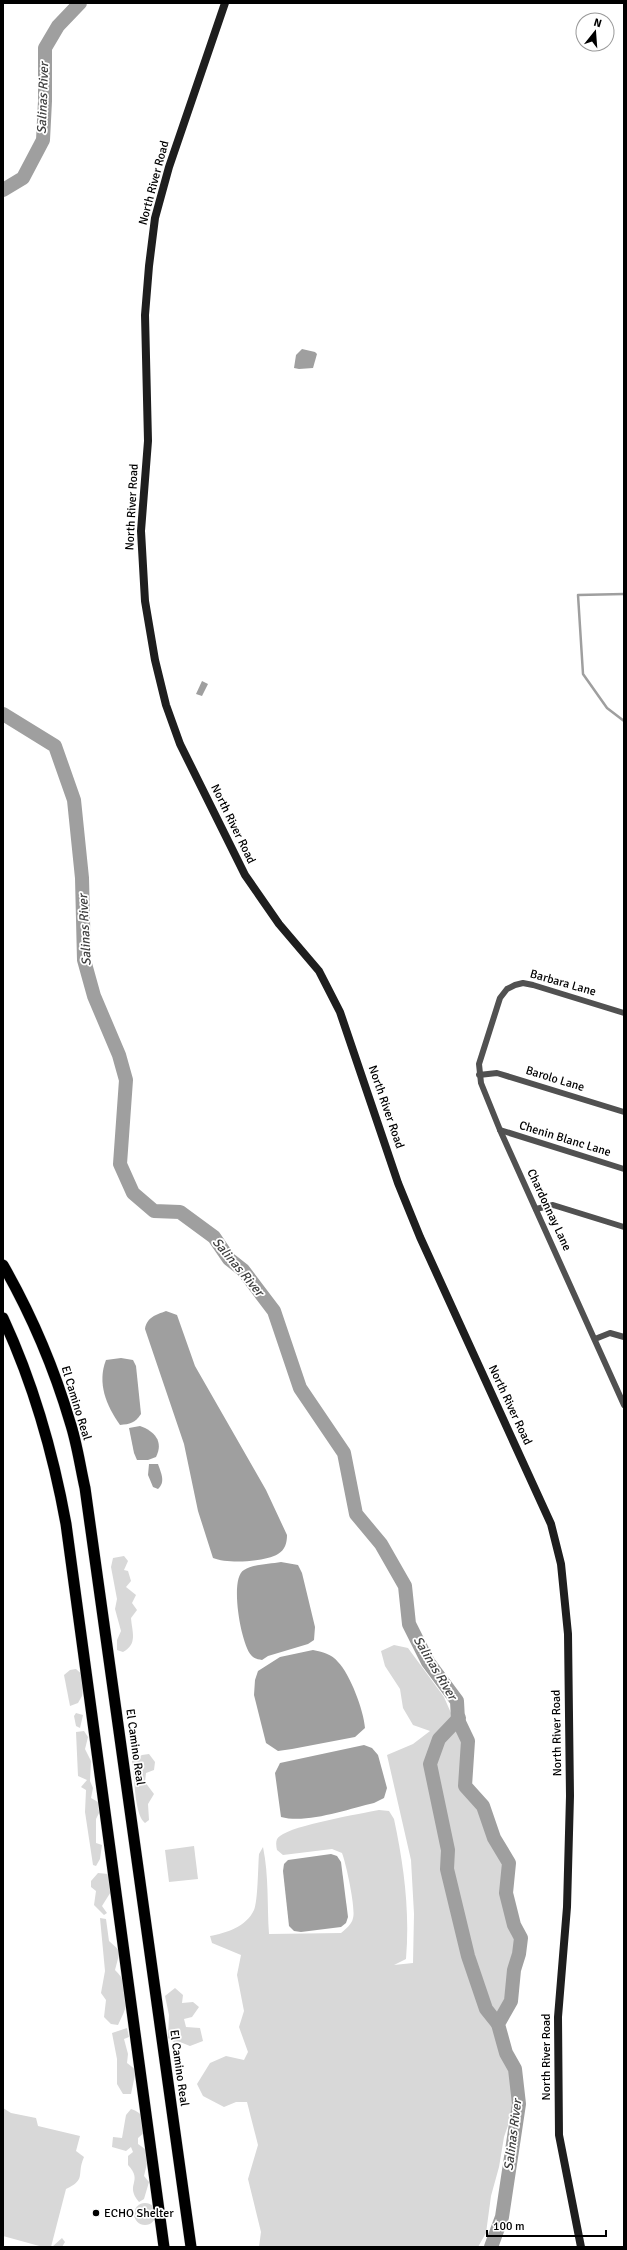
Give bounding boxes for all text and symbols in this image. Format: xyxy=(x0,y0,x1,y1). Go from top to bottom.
north arrow xyxy=(575,12,615,52)
text: N xyxy=(592,16,603,30)
water label: Salinas River xyxy=(34,60,52,134)
street label: North River Road xyxy=(136,139,172,227)
street label: North River Road xyxy=(122,463,142,551)
street label: North River Road xyxy=(207,782,259,866)
water label: Salinas River xyxy=(75,892,95,966)
street label: Barbara Lane xyxy=(528,966,598,1000)
street label: Barolo Lane xyxy=(524,1063,586,1095)
street label: North River Road xyxy=(365,1064,407,1150)
street label: Chenin Blanc Lane xyxy=(517,1118,613,1160)
street label: Chardonnay Lane xyxy=(523,1167,575,1253)
water label: Salinas River xyxy=(209,1234,269,1301)
street label: North River Road xyxy=(485,1362,535,1448)
street label: El Camino Real xyxy=(58,1364,95,1443)
water label: Salinas River xyxy=(410,1633,461,1705)
street label: North River Road xyxy=(549,1689,565,1777)
street label: El Camino Real xyxy=(122,1708,148,1787)
street label: North River Road xyxy=(539,2014,554,2100)
street label: El Camino Real xyxy=(166,2029,192,2108)
water label: Salinas River xyxy=(501,2096,526,2171)
place label: ECHO Shelter xyxy=(104,2206,174,2221)
marker: ECHO Shelter xyxy=(91,2208,101,2218)
scale bar xyxy=(487,2212,606,2238)
text: 100 m xyxy=(493,2219,525,2234)

